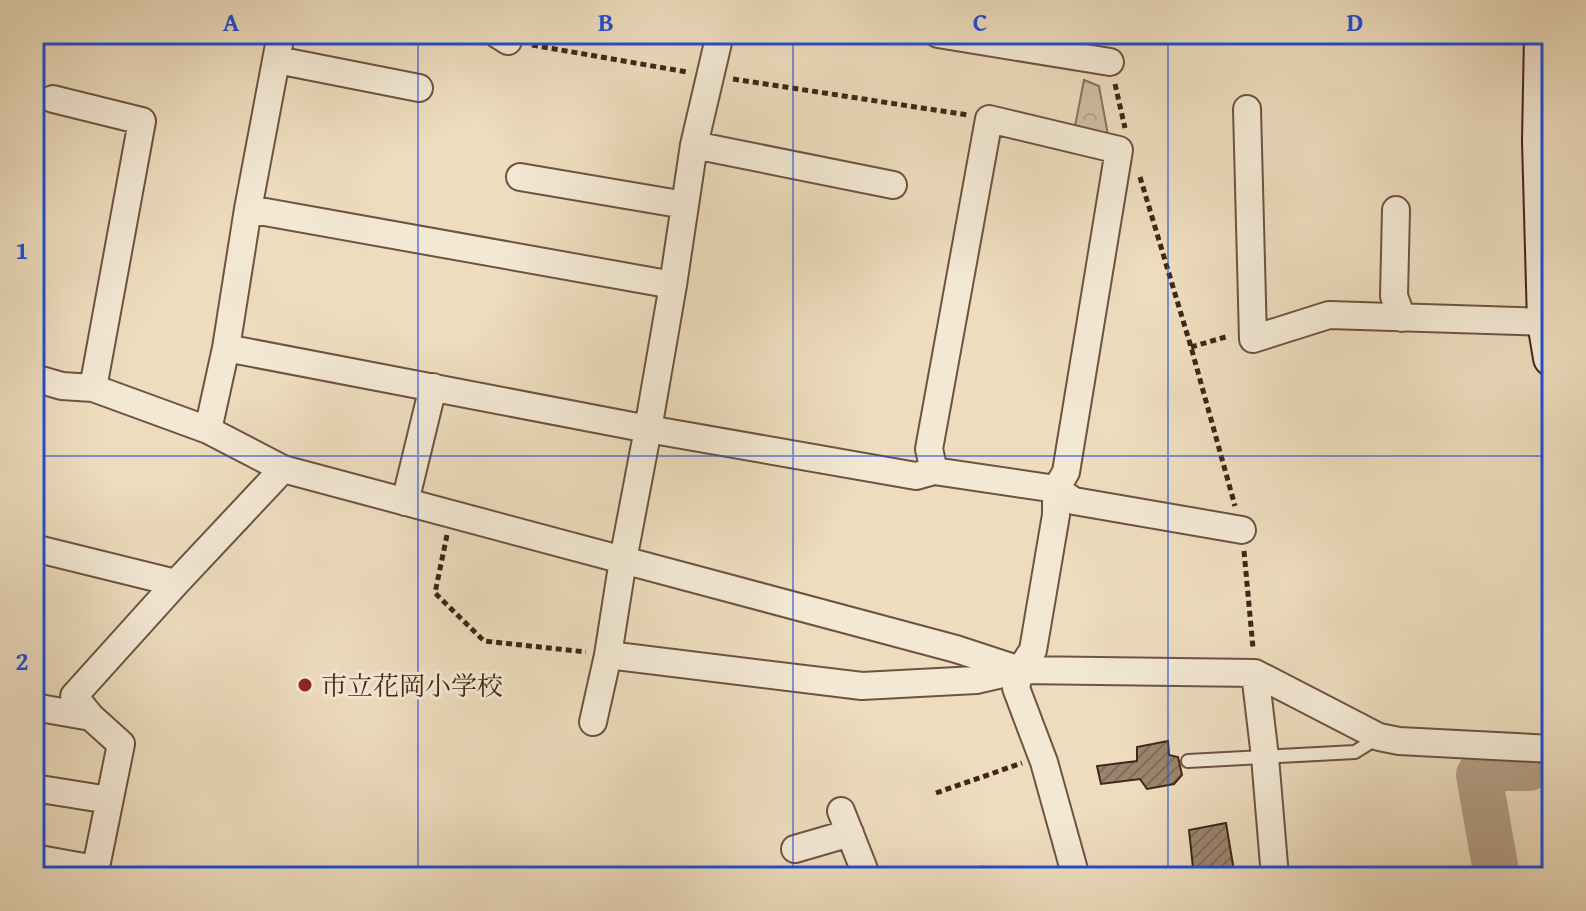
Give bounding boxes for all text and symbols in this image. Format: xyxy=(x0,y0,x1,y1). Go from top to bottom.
text: A xyxy=(223,2,240,41)
text: B xyxy=(598,2,614,41)
text: C xyxy=(973,2,987,41)
text: D xyxy=(1347,2,1363,41)
text: 1 xyxy=(15,230,29,269)
text: 2 xyxy=(15,641,29,680)
place label: 市立花岡小学校 xyxy=(321,666,503,705)
marker: 市立花岡小学校 xyxy=(296,676,314,694)

